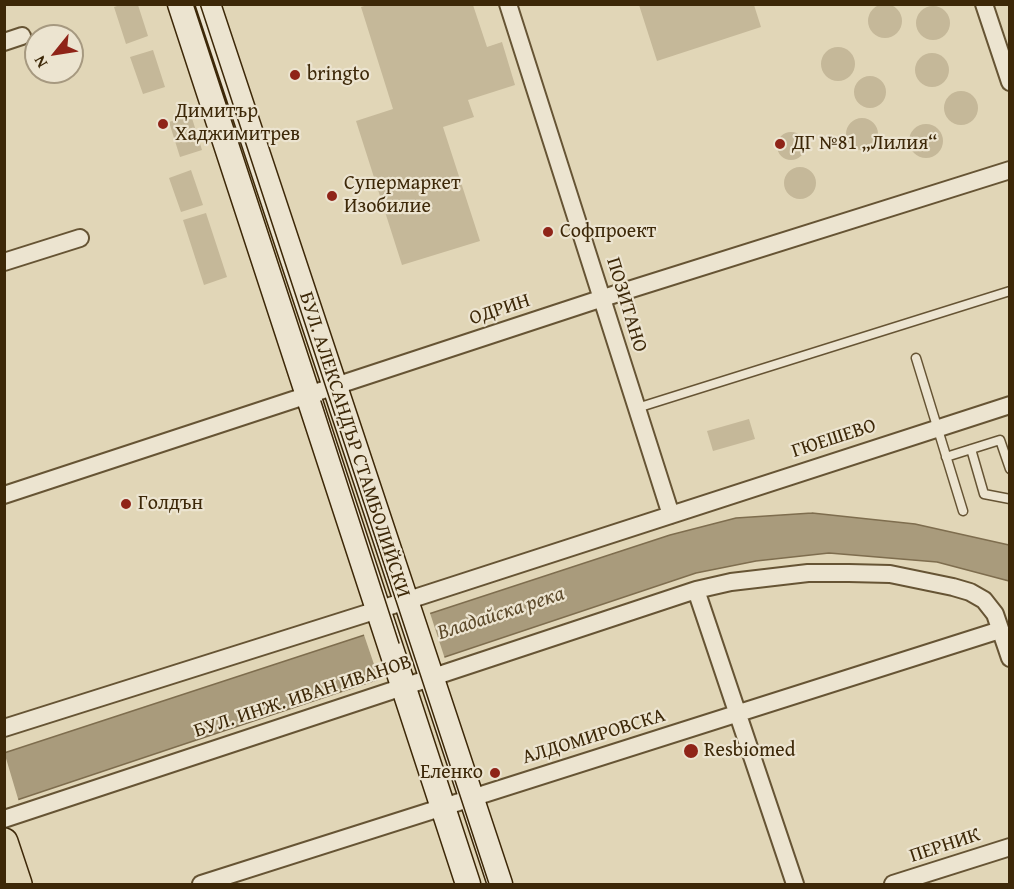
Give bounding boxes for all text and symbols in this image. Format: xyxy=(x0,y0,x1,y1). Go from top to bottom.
north arrow xyxy=(24,24,84,84)
text: N xyxy=(27,51,53,73)
place label: bringto xyxy=(307,63,370,87)
marker: bringto xyxy=(288,68,302,82)
place label: Димитър Хаджимитрев xyxy=(175,100,300,147)
marker: Димитър Хаджимитрев xyxy=(156,117,170,131)
place label: ДГ №81 „Лилия“ xyxy=(792,132,937,156)
marker: ДГ №81 „Лилия“ xyxy=(773,137,787,151)
place label: Супермаркет Изобилие xyxy=(344,172,461,219)
marker: Супермаркет Изобилие xyxy=(325,189,339,203)
place label: Софпроект xyxy=(560,220,656,244)
marker: Софпроект xyxy=(541,225,555,239)
street label: ПОЗИТАНО xyxy=(600,255,652,355)
street label: БУЛ. АЛЕКСАНДЪР СТАМБОЛИЙСКИ xyxy=(293,289,415,601)
street label: ОДРИН xyxy=(467,289,533,331)
street label: ГЮЕШЕВО xyxy=(789,414,879,464)
place label: Голдън xyxy=(138,492,203,516)
marker: Голдън xyxy=(119,497,133,511)
water label: Владайска река xyxy=(434,582,568,646)
street label: БУЛ. ИНЖ. ИВАН ИВАНОВ xyxy=(191,650,415,744)
street label: АЛДОМИРОВСКА xyxy=(520,704,668,770)
place label: Resbiomed xyxy=(704,739,795,763)
marker: Resbiomed xyxy=(682,742,700,760)
place label: Еленко xyxy=(420,761,483,785)
marker: Еленко xyxy=(488,766,502,780)
street label: ПЕРНИК xyxy=(907,823,983,869)

